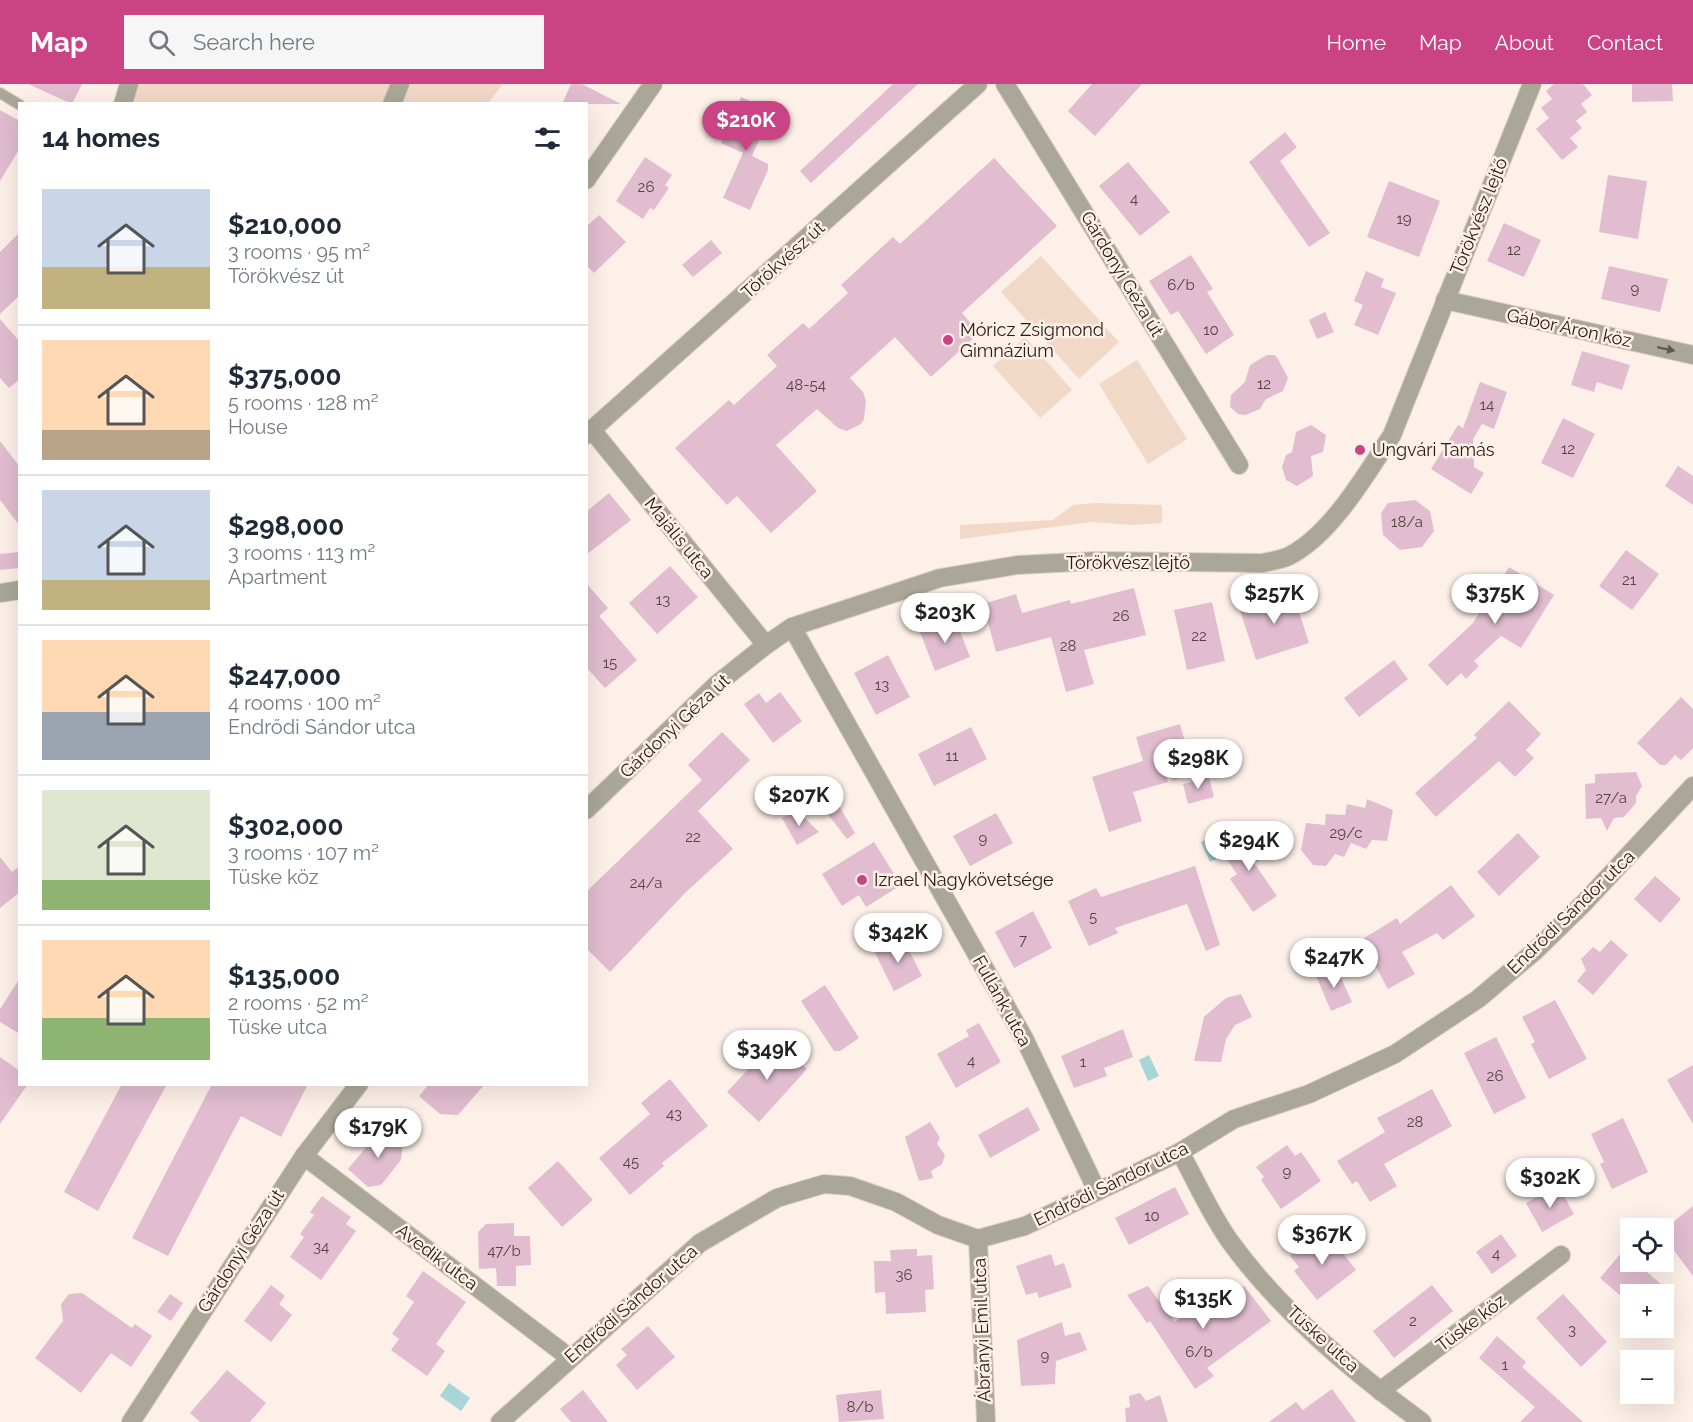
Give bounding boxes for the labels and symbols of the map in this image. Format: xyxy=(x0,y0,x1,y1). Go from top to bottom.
pin: $210K xyxy=(704,101,788,152)
street label: Törökvész lejtő xyxy=(1446,154,1512,277)
house number: 26 xyxy=(638,178,654,196)
house number: 4 xyxy=(1130,190,1138,208)
street label: Gárdonyi Géza út xyxy=(1077,207,1168,340)
house number: 19 xyxy=(1396,210,1412,228)
street label: Törökvész út xyxy=(737,217,829,302)
house number: 12 xyxy=(1507,241,1521,259)
house number: 6/b xyxy=(1167,276,1195,294)
house number: 9 xyxy=(1631,280,1640,298)
street label: Gábor Áron köz xyxy=(1505,303,1634,351)
place label: Móricz Zsigmond Gimnázium xyxy=(960,319,1104,361)
house number: 10 xyxy=(1203,321,1219,339)
marker: Móricz Zsigmond Gimnázium xyxy=(941,333,955,347)
one-way arrow xyxy=(1657,345,1676,355)
house number: 12 xyxy=(1257,375,1271,393)
house number: 48-54 xyxy=(786,376,826,394)
house number: 14 xyxy=(1480,396,1494,414)
place label: Ungvári Tamás xyxy=(1372,439,1495,460)
house number: 12 xyxy=(1561,440,1575,458)
marker: Ungvári Tamás xyxy=(1353,443,1367,457)
street label: Majális utca xyxy=(640,493,718,582)
house number: 18/a xyxy=(1391,513,1423,531)
street label: Törökvész lejtő xyxy=(1066,552,1190,573)
house number: 21 xyxy=(1622,571,1637,589)
pin: $257K xyxy=(1232,574,1316,625)
pin: $375K xyxy=(1453,574,1537,625)
house number: 13 xyxy=(656,591,670,609)
pin: $203K xyxy=(903,593,987,644)
house number: 26 xyxy=(1113,607,1129,625)
house number: 22 xyxy=(1191,627,1207,645)
house number: 28 xyxy=(1060,637,1076,655)
house number: 15 xyxy=(603,654,617,672)
street label: Gárdonyi Géza út xyxy=(615,669,734,782)
house number: 13 xyxy=(875,676,889,694)
pin: $298K xyxy=(1156,739,1240,790)
house number: 11 xyxy=(946,747,959,765)
pin: $207K xyxy=(757,776,841,827)
house number: 27/a xyxy=(1595,789,1627,807)
pin: $294K xyxy=(1207,821,1291,872)
house number: 29/c xyxy=(1329,824,1363,842)
house number: 22 xyxy=(685,828,701,846)
house number: 9 xyxy=(979,830,988,848)
street label: Endrődi Sándor utca xyxy=(1503,845,1639,978)
place label: Izrael Nagykövetsége xyxy=(874,869,1054,890)
marker: Izrael Nagykövetsége xyxy=(855,873,869,887)
house number: 24/a xyxy=(630,874,662,892)
house number: 5 xyxy=(1089,908,1097,926)
pin: $342K xyxy=(856,913,940,964)
house number: 7 xyxy=(1019,931,1027,949)
pin: $247K xyxy=(1292,938,1376,989)
street label: Fullánk utca xyxy=(969,951,1036,1050)
pin: $349K xyxy=(725,1030,809,1081)
house number: 4 xyxy=(967,1052,975,1070)
house number: 1 xyxy=(1080,1053,1087,1071)
house number: 26 xyxy=(1487,1067,1503,1085)
house number: 43 xyxy=(666,1105,682,1123)
pin: $179K xyxy=(336,1108,420,1159)
house number: 28 xyxy=(1407,1113,1423,1131)
street label: Endrődi Sándor utca xyxy=(1030,1137,1191,1230)
house number: 45 xyxy=(623,1153,639,1171)
pin: $302K xyxy=(1508,1158,1592,1209)
house number: 9 xyxy=(1283,1163,1292,1181)
street label: Gárdonyi Géza út xyxy=(193,1185,288,1316)
house number: 10 xyxy=(1144,1207,1160,1225)
pin: $367K xyxy=(1280,1215,1364,1266)
street label: Avedik utca xyxy=(392,1219,482,1294)
house number: 34 xyxy=(313,1238,329,1256)
street label: Endrődi Sándor utca xyxy=(560,1240,701,1367)
house number: 47/b xyxy=(487,1242,521,1260)
house number: 4 xyxy=(1492,1245,1500,1263)
street label: Ábrányi Emil utca xyxy=(967,1257,995,1403)
house number: 36 xyxy=(895,1266,913,1284)
pin: $135K xyxy=(1161,1279,1245,1330)
street label: Tüske köz xyxy=(1432,1290,1510,1356)
street label: Tüske utca xyxy=(1283,1301,1364,1376)
house number: 2 xyxy=(1409,1312,1417,1330)
house number: 3 xyxy=(1568,1321,1576,1339)
house number: 6/b xyxy=(1185,1343,1213,1361)
house number: 9 xyxy=(1041,1347,1050,1365)
house number: 1 xyxy=(1502,1356,1509,1374)
house number: 8/b xyxy=(846,1398,874,1416)

